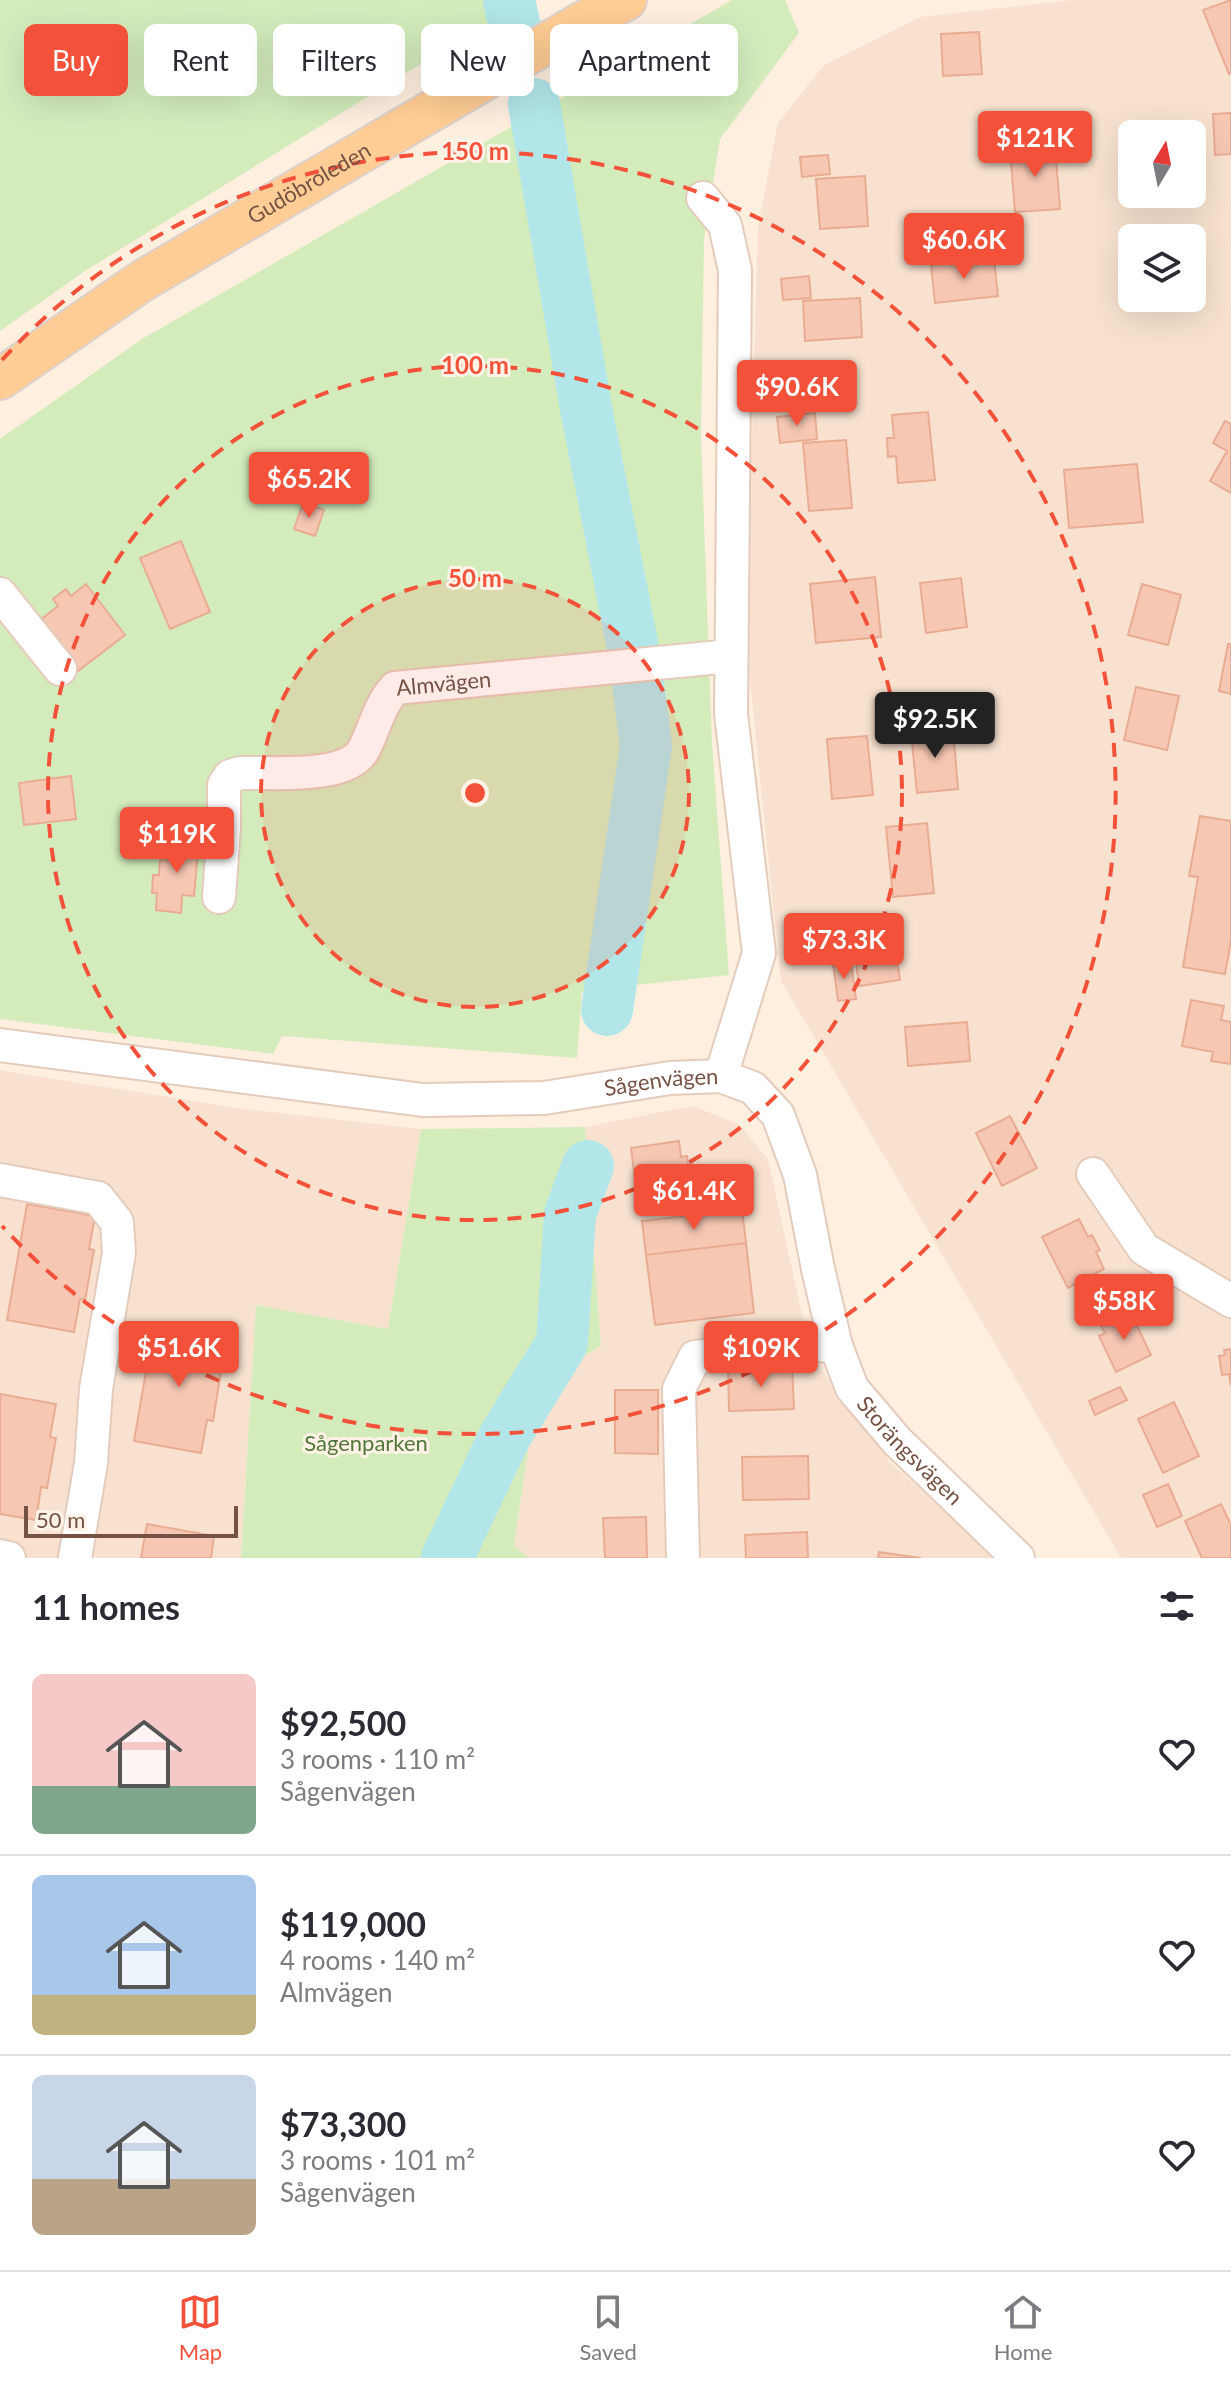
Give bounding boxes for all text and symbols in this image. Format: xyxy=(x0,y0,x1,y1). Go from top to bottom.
chip: Buy xyxy=(24,24,128,96)
chip: Rent xyxy=(144,24,257,96)
chip: Filters xyxy=(273,24,405,96)
chip: New xyxy=(421,24,534,96)
chip: Apartment xyxy=(550,24,738,96)
pin: $121K xyxy=(979,111,1091,179)
north arrow xyxy=(1118,120,1206,208)
map controls xyxy=(1118,120,1206,312)
text: $121K xyxy=(996,121,1074,153)
street label: Gudöbroleden xyxy=(242,136,375,229)
text: 150 m xyxy=(441,136,509,165)
pin: $60.6K xyxy=(899,213,1029,281)
text: $60.6K xyxy=(922,223,1006,255)
button: layers xyxy=(1118,224,1206,312)
text: 100 m xyxy=(441,350,509,379)
pin: $90.6K xyxy=(732,360,862,428)
text: $90.6K xyxy=(755,370,839,402)
pin: $65.2K xyxy=(244,452,374,520)
text: $65.2K xyxy=(267,462,351,494)
text: 50 m xyxy=(448,563,502,592)
street label: Almvägen xyxy=(395,665,492,701)
pin: $92.5K xyxy=(870,692,1000,760)
text: $92.5K xyxy=(893,702,977,734)
centre of rings xyxy=(461,779,489,807)
pin: $119K xyxy=(121,807,233,875)
text: $119K xyxy=(138,817,216,849)
pin: $73.3K xyxy=(779,913,909,981)
text: $73.3K xyxy=(802,923,886,955)
street label: Sågenvägen xyxy=(602,1062,719,1101)
pin: $61.4K xyxy=(629,1164,759,1232)
text: $61.4K xyxy=(652,1174,736,1206)
pin: $58K xyxy=(1077,1274,1171,1342)
text: $58K xyxy=(1092,1284,1156,1316)
pin: $51.6K xyxy=(114,1321,244,1389)
pin: $109K xyxy=(705,1321,817,1389)
text: $51.6K xyxy=(137,1331,221,1363)
text: $109K xyxy=(722,1331,800,1363)
street label: Storängsvägen xyxy=(852,1390,969,1510)
park label: Sågenparken xyxy=(304,1429,428,1456)
scale bar xyxy=(24,1502,238,1538)
text: 50 m xyxy=(36,1506,85,1533)
icon: filters xyxy=(1155,1584,1199,1628)
text: 11 homes xyxy=(32,1586,180,1627)
text: $92,500 xyxy=(280,1702,406,1743)
icon: home xyxy=(96,1706,192,1802)
icon: heart xyxy=(1155,1732,1199,1776)
text: 3 rooms · 110 m² xyxy=(280,1743,475,1775)
text: Sågenvägen xyxy=(280,1775,416,1807)
text: $119,000 xyxy=(280,1903,426,1944)
icon: home xyxy=(96,1907,192,2003)
icon: heart xyxy=(1155,1933,1199,1977)
text: 4 rooms · 140 m² xyxy=(280,1944,475,1976)
text: Almvägen xyxy=(280,1976,392,2008)
text: $73,300 xyxy=(280,2103,406,2144)
icon: home xyxy=(96,2107,192,2203)
icon: heart xyxy=(1155,2133,1199,2177)
text: 3 rooms · 101 m² xyxy=(280,2144,475,2176)
text: Sågenvägen xyxy=(280,2176,416,2208)
tab: Map xyxy=(178,2290,222,2365)
tab: Saved xyxy=(579,2290,637,2365)
tab: Home xyxy=(994,2290,1052,2365)

